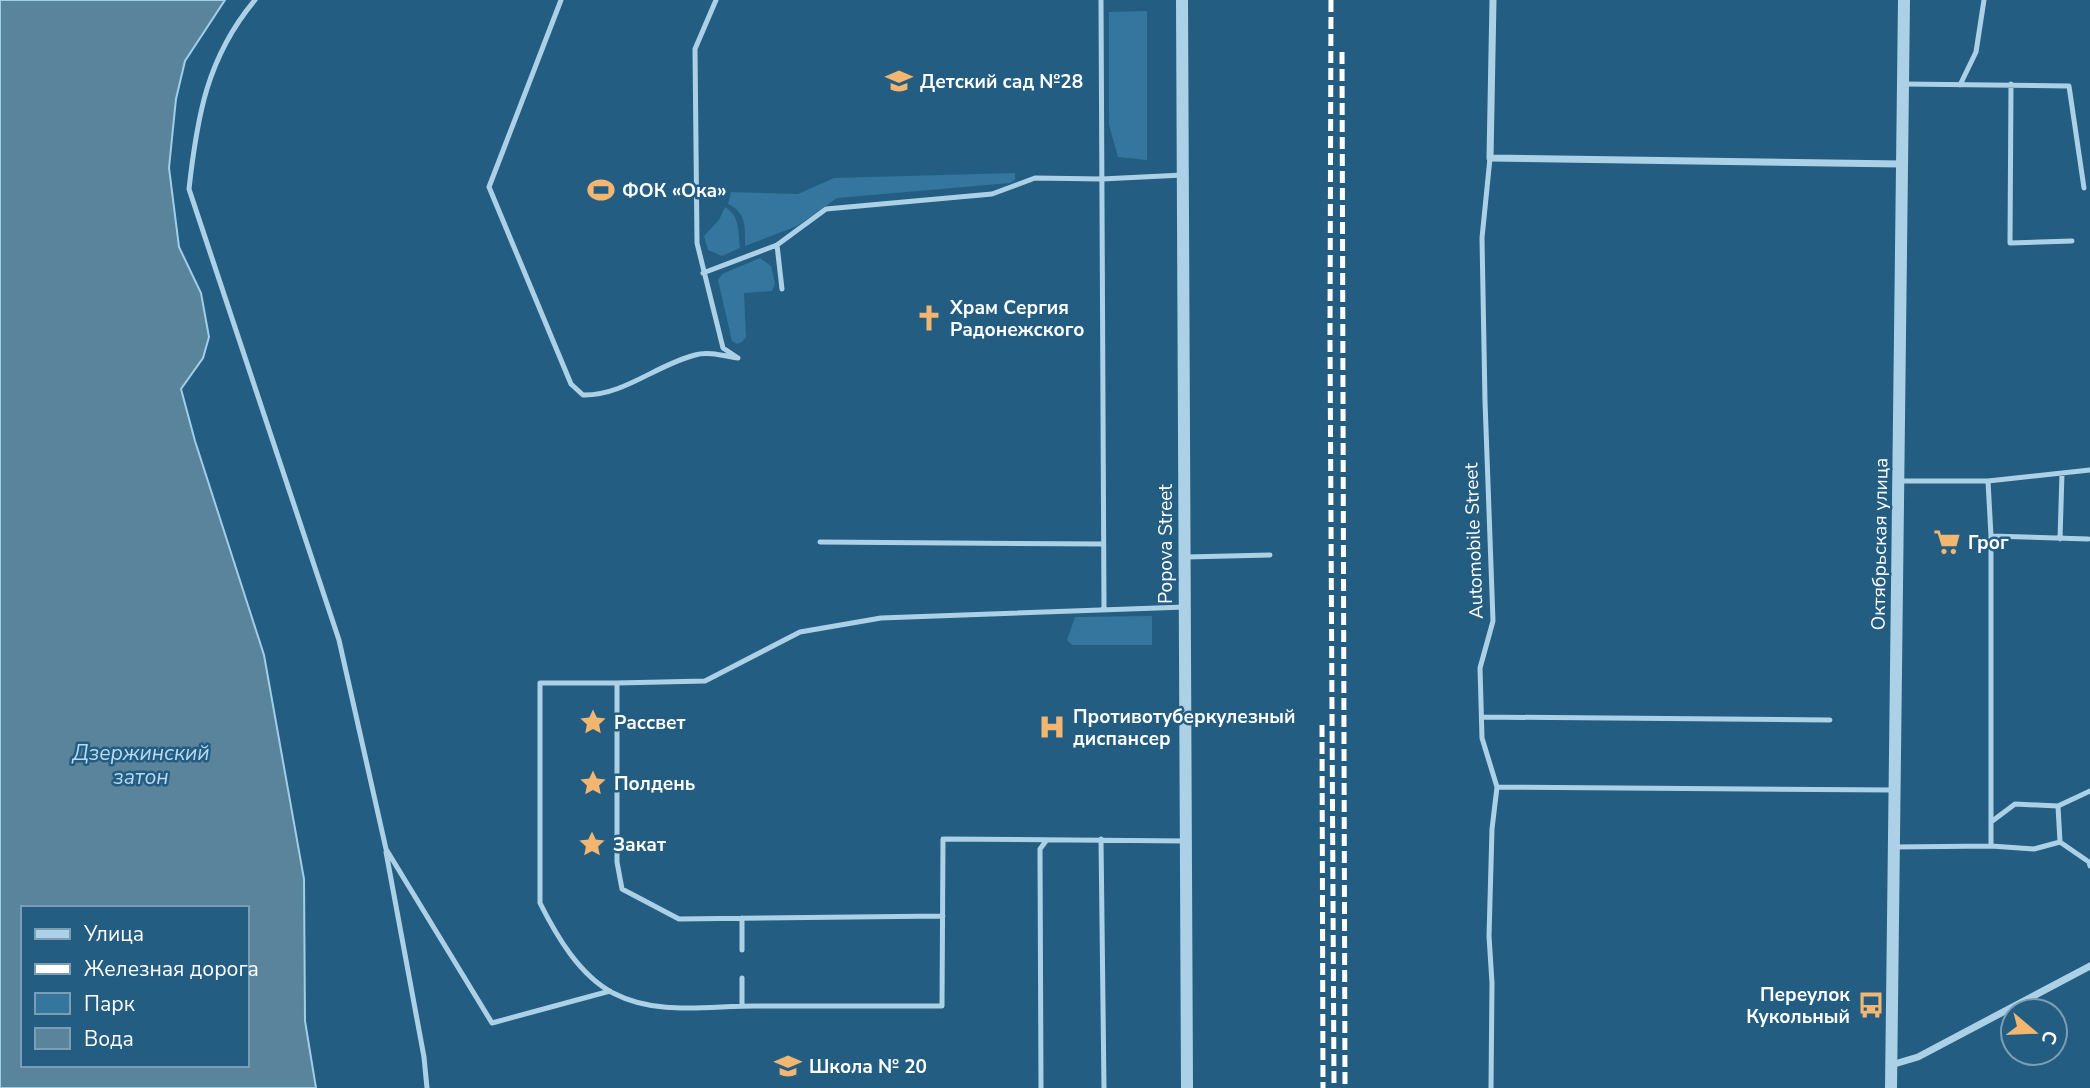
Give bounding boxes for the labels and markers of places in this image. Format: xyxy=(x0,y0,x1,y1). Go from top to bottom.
school or university icon: Детский сад №28 xyxy=(884,66,914,96)
place label: Детский сад №28 xyxy=(920,69,1083,95)
sports icon: ФОК «Ока» xyxy=(586,175,616,205)
place label: ФОК «Ока» xyxy=(622,178,727,204)
place label: Храм Сергия Радонежского xyxy=(949,295,1085,343)
church icon: Храм Сергия Радонежского xyxy=(914,303,944,333)
supermarket icon: Грог xyxy=(1932,527,1962,557)
place label: Грог xyxy=(1968,530,2009,556)
place label: Противотуберкулезный диспансер xyxy=(1073,704,1296,752)
place icon: Рассвет xyxy=(578,707,608,737)
place label: Рассвет xyxy=(614,710,686,736)
hospital icon: Противотуберкулезный диспансер xyxy=(1037,712,1067,742)
place icon: Полдень xyxy=(578,768,608,798)
place label: Полдень xyxy=(614,771,695,797)
place icon: Закат xyxy=(577,829,607,859)
place label: Закат xyxy=(613,832,666,858)
place label: Переулок Кукольный xyxy=(1746,982,1850,1030)
bus stop icon: Переулок Кукольный xyxy=(1856,990,1886,1020)
school or university icon: Школа № 20 xyxy=(773,1051,803,1081)
place label: Школа № 20 xyxy=(809,1054,927,1080)

